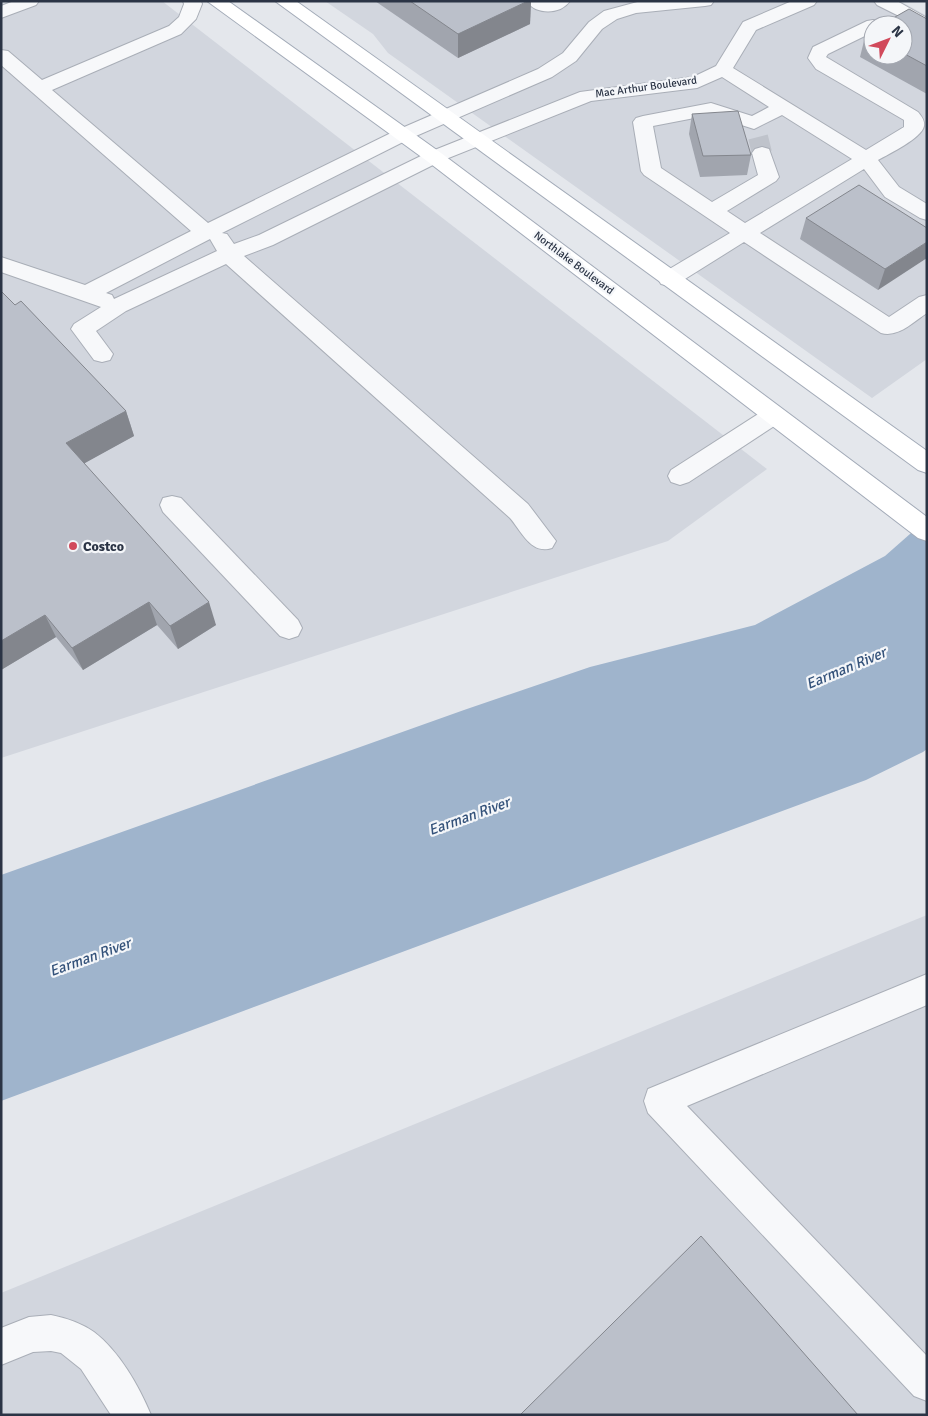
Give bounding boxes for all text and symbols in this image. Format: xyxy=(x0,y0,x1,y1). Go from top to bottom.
north arrow xyxy=(863,15,913,65)
text: N xyxy=(888,22,907,41)
street label: Mac Arthur Boulevard xyxy=(594,73,698,101)
street label: Northlake Boulevard xyxy=(532,229,617,297)
place label: Costco xyxy=(83,538,124,555)
marker: Costco xyxy=(67,540,79,552)
water label: Earman River xyxy=(803,642,891,693)
water label: Earman River xyxy=(426,792,514,839)
water label: Earman River xyxy=(47,933,135,980)

